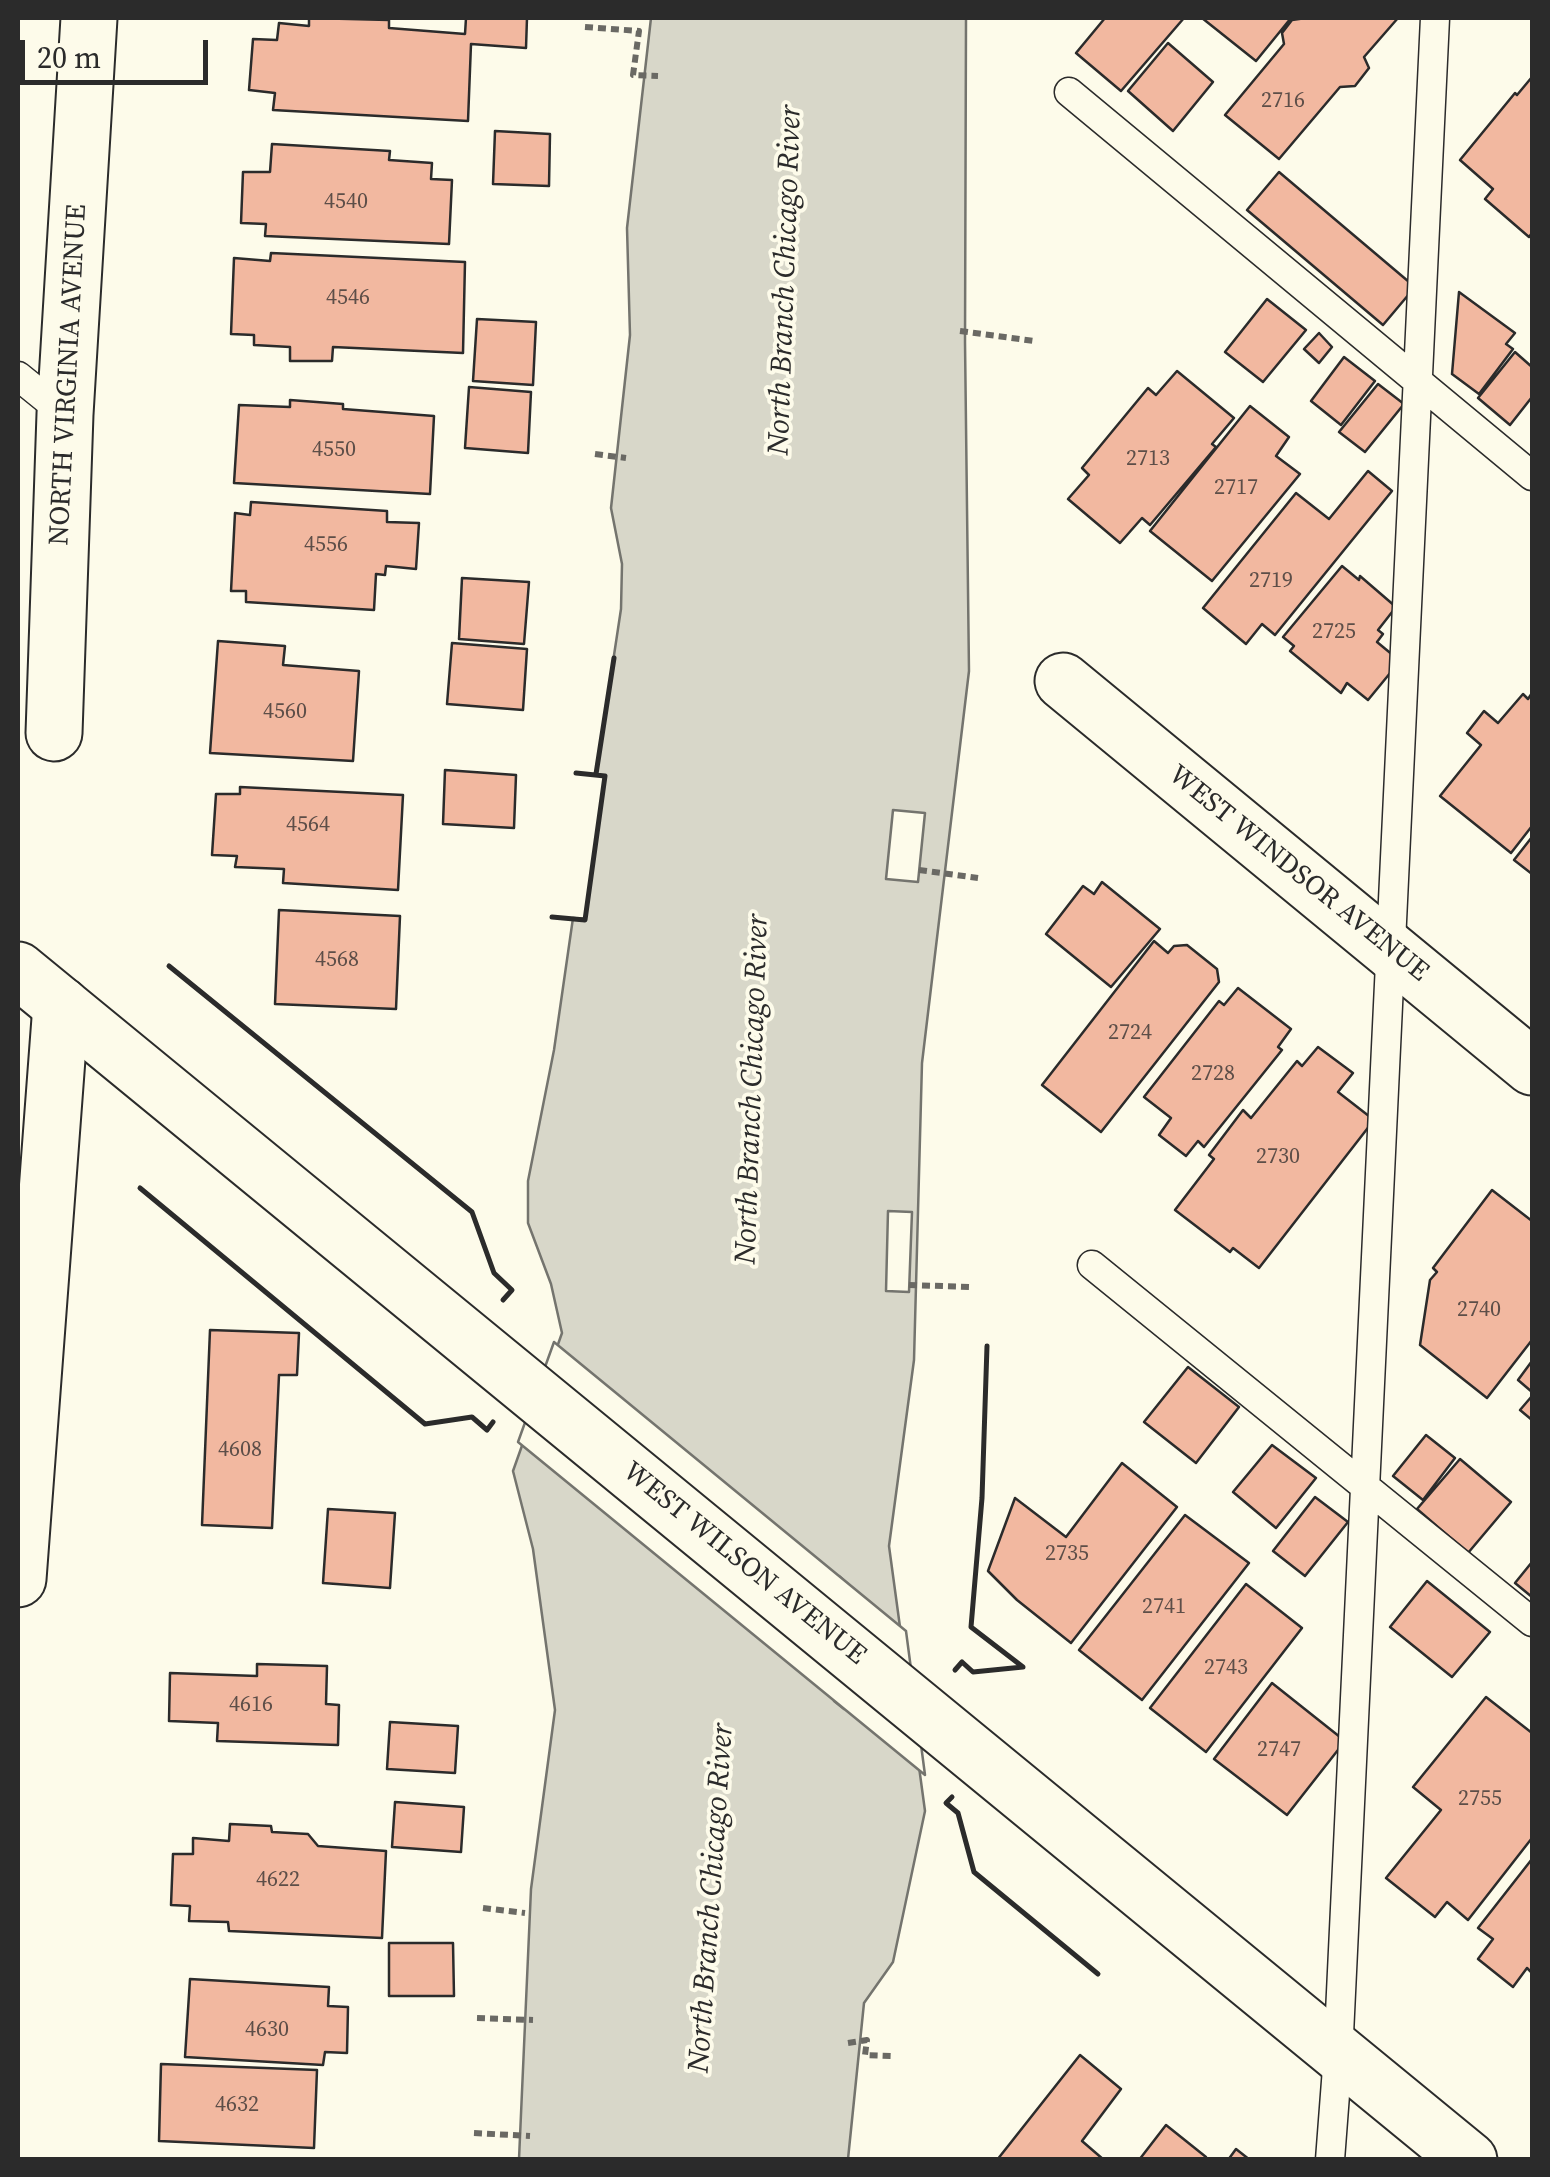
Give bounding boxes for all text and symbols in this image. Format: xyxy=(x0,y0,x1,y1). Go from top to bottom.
scale bar xyxy=(25,20,212,82)
text: 20 m xyxy=(37,37,101,78)
house number: 2716 xyxy=(1261,88,1305,114)
water label: North Branch Chicago River xyxy=(762,104,810,456)
house number: 4540 xyxy=(324,189,368,215)
street label: NORTH VIRGINIA AVENUE xyxy=(43,203,95,547)
house number: 4546 xyxy=(326,285,370,311)
house number: 4550 xyxy=(312,437,356,463)
house number: 2713 xyxy=(1126,446,1170,472)
house number: 2717 xyxy=(1214,475,1258,501)
house number: 4556 xyxy=(304,532,348,558)
house number: 2719 xyxy=(1249,568,1293,594)
house number: 2725 xyxy=(1312,619,1356,645)
house number: 4560 xyxy=(263,699,307,725)
street label: WEST WINDSOR AVENUE xyxy=(1161,759,1435,989)
house number: 4564 xyxy=(286,812,330,838)
water label: North Branch Chicago River xyxy=(729,913,777,1265)
house number: 4568 xyxy=(315,947,359,973)
house number: 2724 xyxy=(1108,1020,1152,1046)
house number: 2728 xyxy=(1191,1061,1235,1087)
house number: 2730 xyxy=(1256,1144,1300,1170)
house number: 2740 xyxy=(1457,1297,1501,1323)
house number: 4608 xyxy=(218,1437,262,1463)
street label: WEST WILSON AVENUE xyxy=(616,1455,872,1673)
house number: 2735 xyxy=(1045,1541,1089,1567)
house number: 2741 xyxy=(1142,1594,1186,1620)
house number: 2743 xyxy=(1204,1655,1248,1681)
house number: 4616 xyxy=(229,1692,273,1718)
water label: North Branch Chicago River xyxy=(682,1722,742,2074)
house number: 2747 xyxy=(1257,1737,1301,1763)
house number: 2755 xyxy=(1458,1786,1502,1812)
house number: 4622 xyxy=(256,1867,300,1893)
house number: 4630 xyxy=(245,2017,289,2043)
house number: 4632 xyxy=(215,2092,259,2118)

